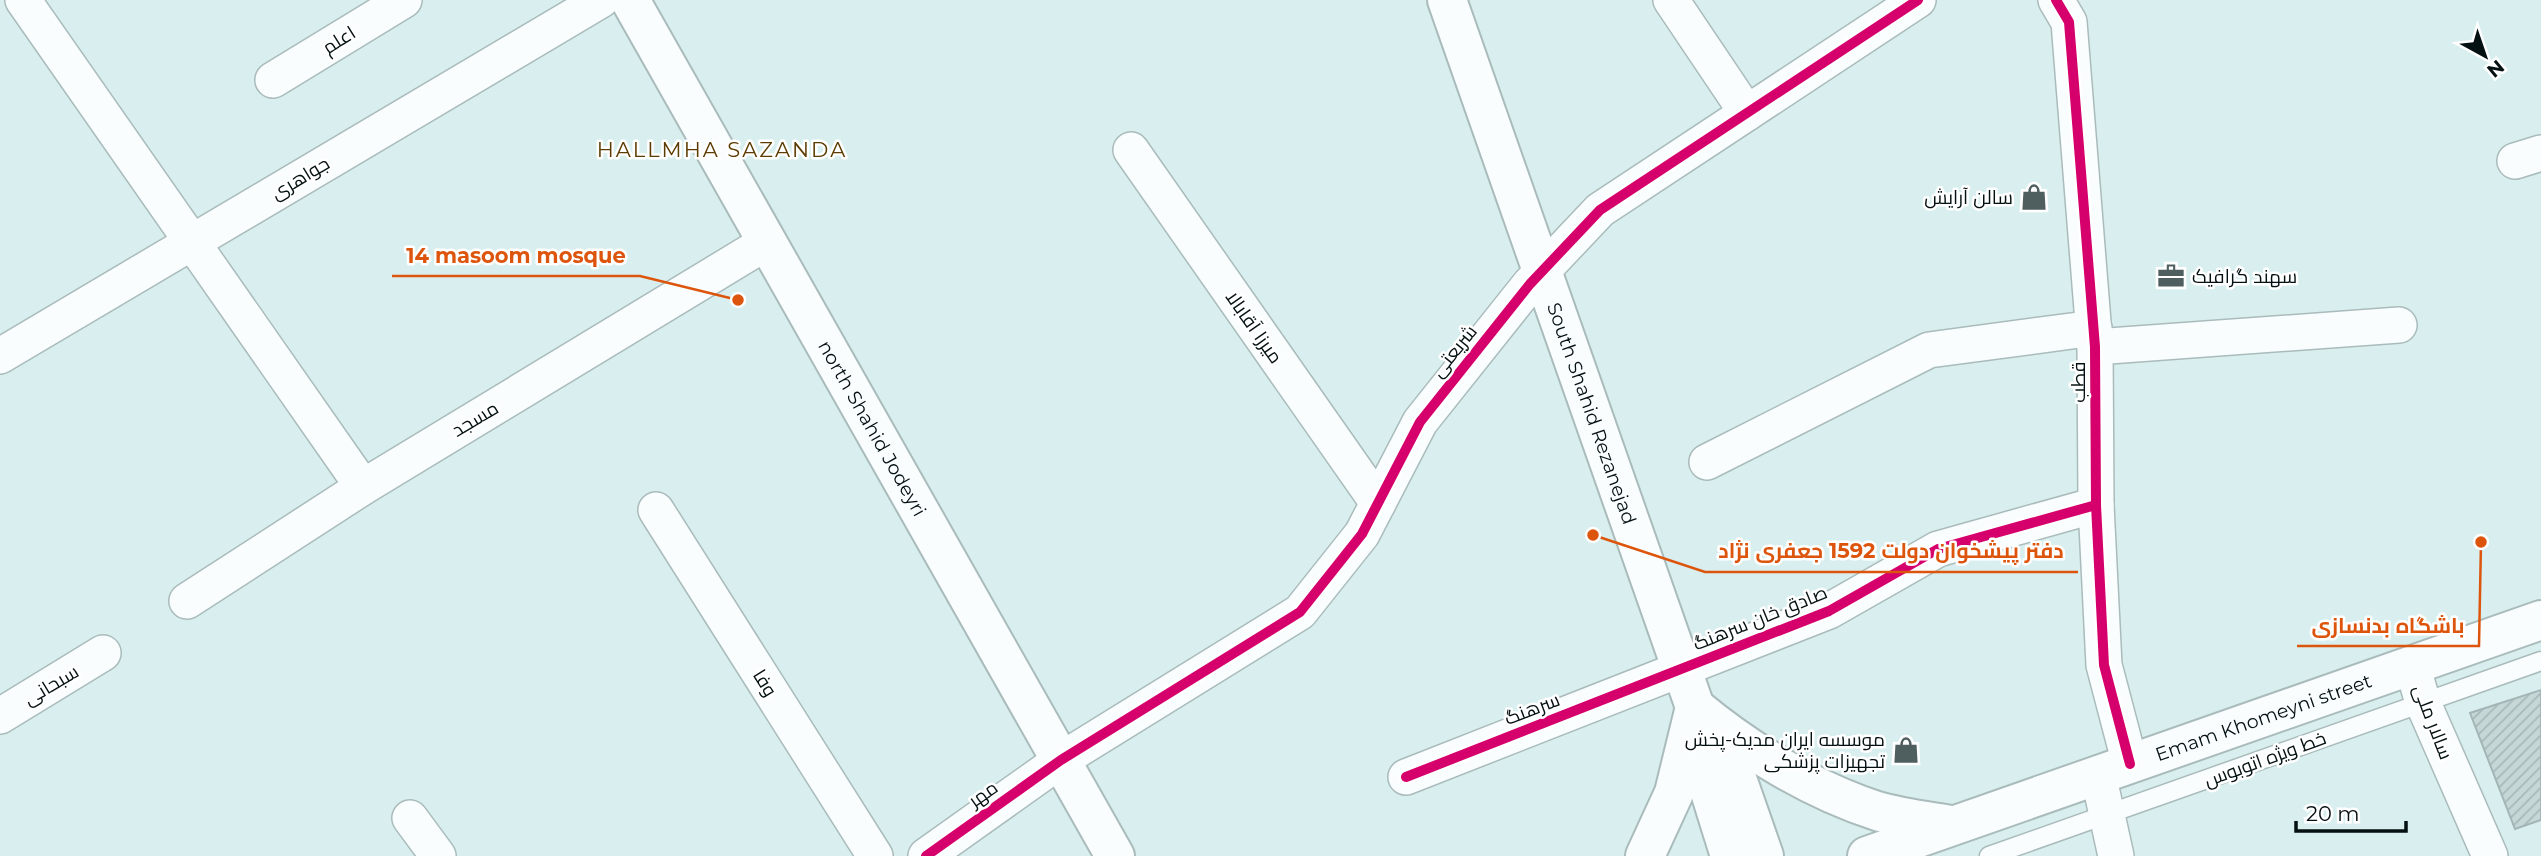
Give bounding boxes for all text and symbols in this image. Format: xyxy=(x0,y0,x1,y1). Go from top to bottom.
street label: اعلم xyxy=(318,21,361,61)
north arrow xyxy=(2450,21,2520,91)
text: N xyxy=(2482,55,2509,82)
district label: HALLMHA SAZANDA xyxy=(597,137,847,162)
street label: جواهری xyxy=(266,152,334,204)
shop icon: سالن آرایش xyxy=(2019,182,2049,212)
place label: سالن آرایش xyxy=(1924,186,2013,209)
callout: 14 masoom mosque xyxy=(392,234,640,276)
text: 14 masoom mosque xyxy=(406,243,626,268)
office icon: سهند گرافیک xyxy=(2156,261,2186,291)
place label: سهند گرافیک xyxy=(2192,265,2297,288)
street label: میرزا آقابالا xyxy=(1221,286,1287,368)
street label: South Shahid Rezanejad xyxy=(1543,299,1641,527)
street label: شریعتی xyxy=(1426,320,1482,382)
street label: north Shahid Jodeyri xyxy=(814,336,931,520)
street label: قطب xyxy=(2067,361,2090,403)
street label: مسجد xyxy=(448,396,502,442)
callout: دفتر پیشخوان دولت 1592 جعفری نژاد xyxy=(1705,530,2078,572)
text: دفتر پیشخوان دولت 1592 جعفری نژاد xyxy=(1718,538,2064,566)
street label: صادق خان سرهنگ xyxy=(1689,581,1831,656)
callout: باشگاه بدنسازی xyxy=(2297,604,2479,646)
text: باشگاه بدنسازی xyxy=(2311,613,2465,638)
street label: سبحانی xyxy=(19,660,83,710)
street label: وفا xyxy=(748,665,782,701)
street label: Emam Khomeyni street xyxy=(2152,669,2375,766)
street label: سالار ملی xyxy=(2408,681,2458,763)
street label: سرهنگ xyxy=(1501,688,1563,730)
street label: خط ویژه اتوبوس xyxy=(2201,726,2329,792)
place label: موسسه ایران مدیک-پخش تجهیزات پزشکی xyxy=(1685,728,1885,774)
shop icon: موسسه ایران مدیک-پخش تجهیزات پزشکی xyxy=(1891,735,1921,765)
street label: مهر xyxy=(963,776,1002,813)
scale bar xyxy=(2296,790,2406,834)
text: 20 m xyxy=(2306,801,2360,826)

